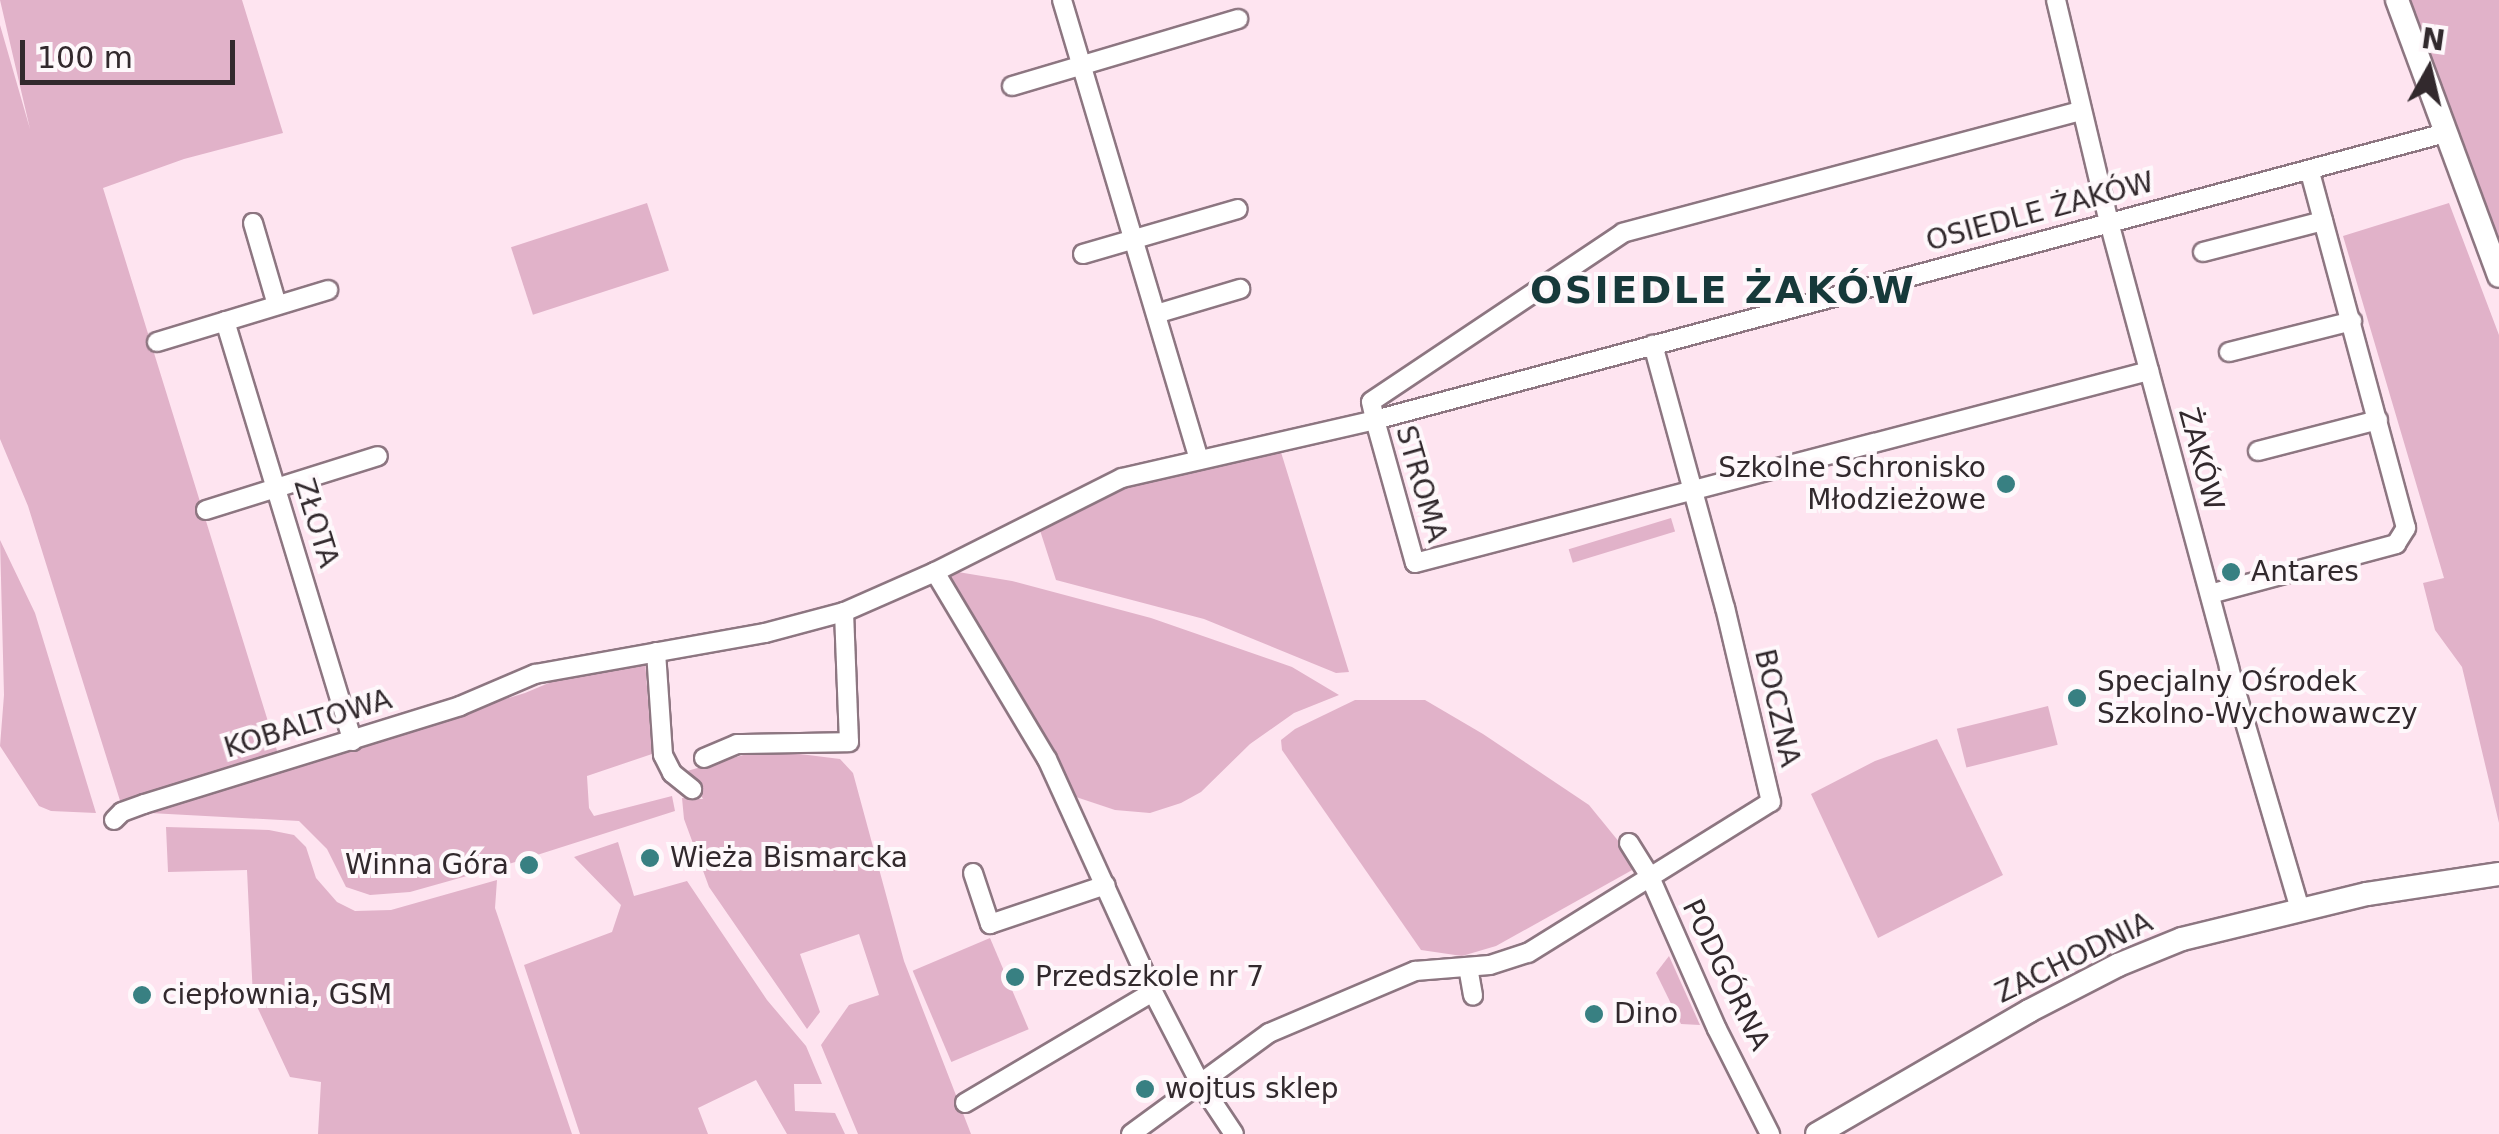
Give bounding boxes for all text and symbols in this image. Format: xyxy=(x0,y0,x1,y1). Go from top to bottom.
scale bar xyxy=(25,20,240,82)
north arrow xyxy=(2379,20,2479,120)
text: N xyxy=(2419,22,2447,58)
text: 100 m xyxy=(37,40,133,75)
street label: OSIEDLE ŻAKÓW xyxy=(1922,165,2158,259)
district label: OSIEDLE ŻAKÓW xyxy=(1530,268,1916,314)
street label: ŻAKÓW xyxy=(2171,404,2231,514)
street label: STROMA xyxy=(1388,422,1454,546)
place label: Szkolne Schronisko Młodzieżowe xyxy=(1718,451,1986,517)
marker: Szkolne Schronisko Młodzieżowe xyxy=(1995,473,2017,495)
street label: ZŁOTA xyxy=(287,475,345,571)
place label: Antares xyxy=(2251,555,2359,589)
marker: Antares xyxy=(2220,561,2242,583)
street label: BOCZNA xyxy=(1747,646,1807,770)
place label: Specjalny Ośrodek Szkolno-Wychowawczy xyxy=(2097,665,2418,731)
street label: KOBALTOWA xyxy=(220,683,396,765)
marker: Specjalny Ośrodek Szkolno-Wychowawczy xyxy=(2066,687,2088,709)
place label: Wieża Bismarcka xyxy=(670,841,908,875)
marker: Wieża Bismarcka xyxy=(639,847,661,869)
place label: Winna Góra xyxy=(345,848,509,882)
marker: Winna Góra xyxy=(518,854,540,876)
street label: PODGÓRNA xyxy=(1675,894,1777,1056)
street label: ZACHODNIA xyxy=(1990,906,2158,1010)
place label: Przedszkole nr 7 xyxy=(1035,960,1264,994)
marker: Przedszkole nr 7 xyxy=(1004,966,1026,988)
place label: ciepłownia, GSM xyxy=(162,978,392,1012)
marker: ciepłownia, GSM xyxy=(131,984,153,1006)
place label: Dino xyxy=(1614,997,1678,1031)
marker: Dino xyxy=(1583,1003,1605,1025)
place label: wojtus sklep xyxy=(1165,1072,1339,1106)
marker: wojtus sklep xyxy=(1134,1078,1156,1100)

